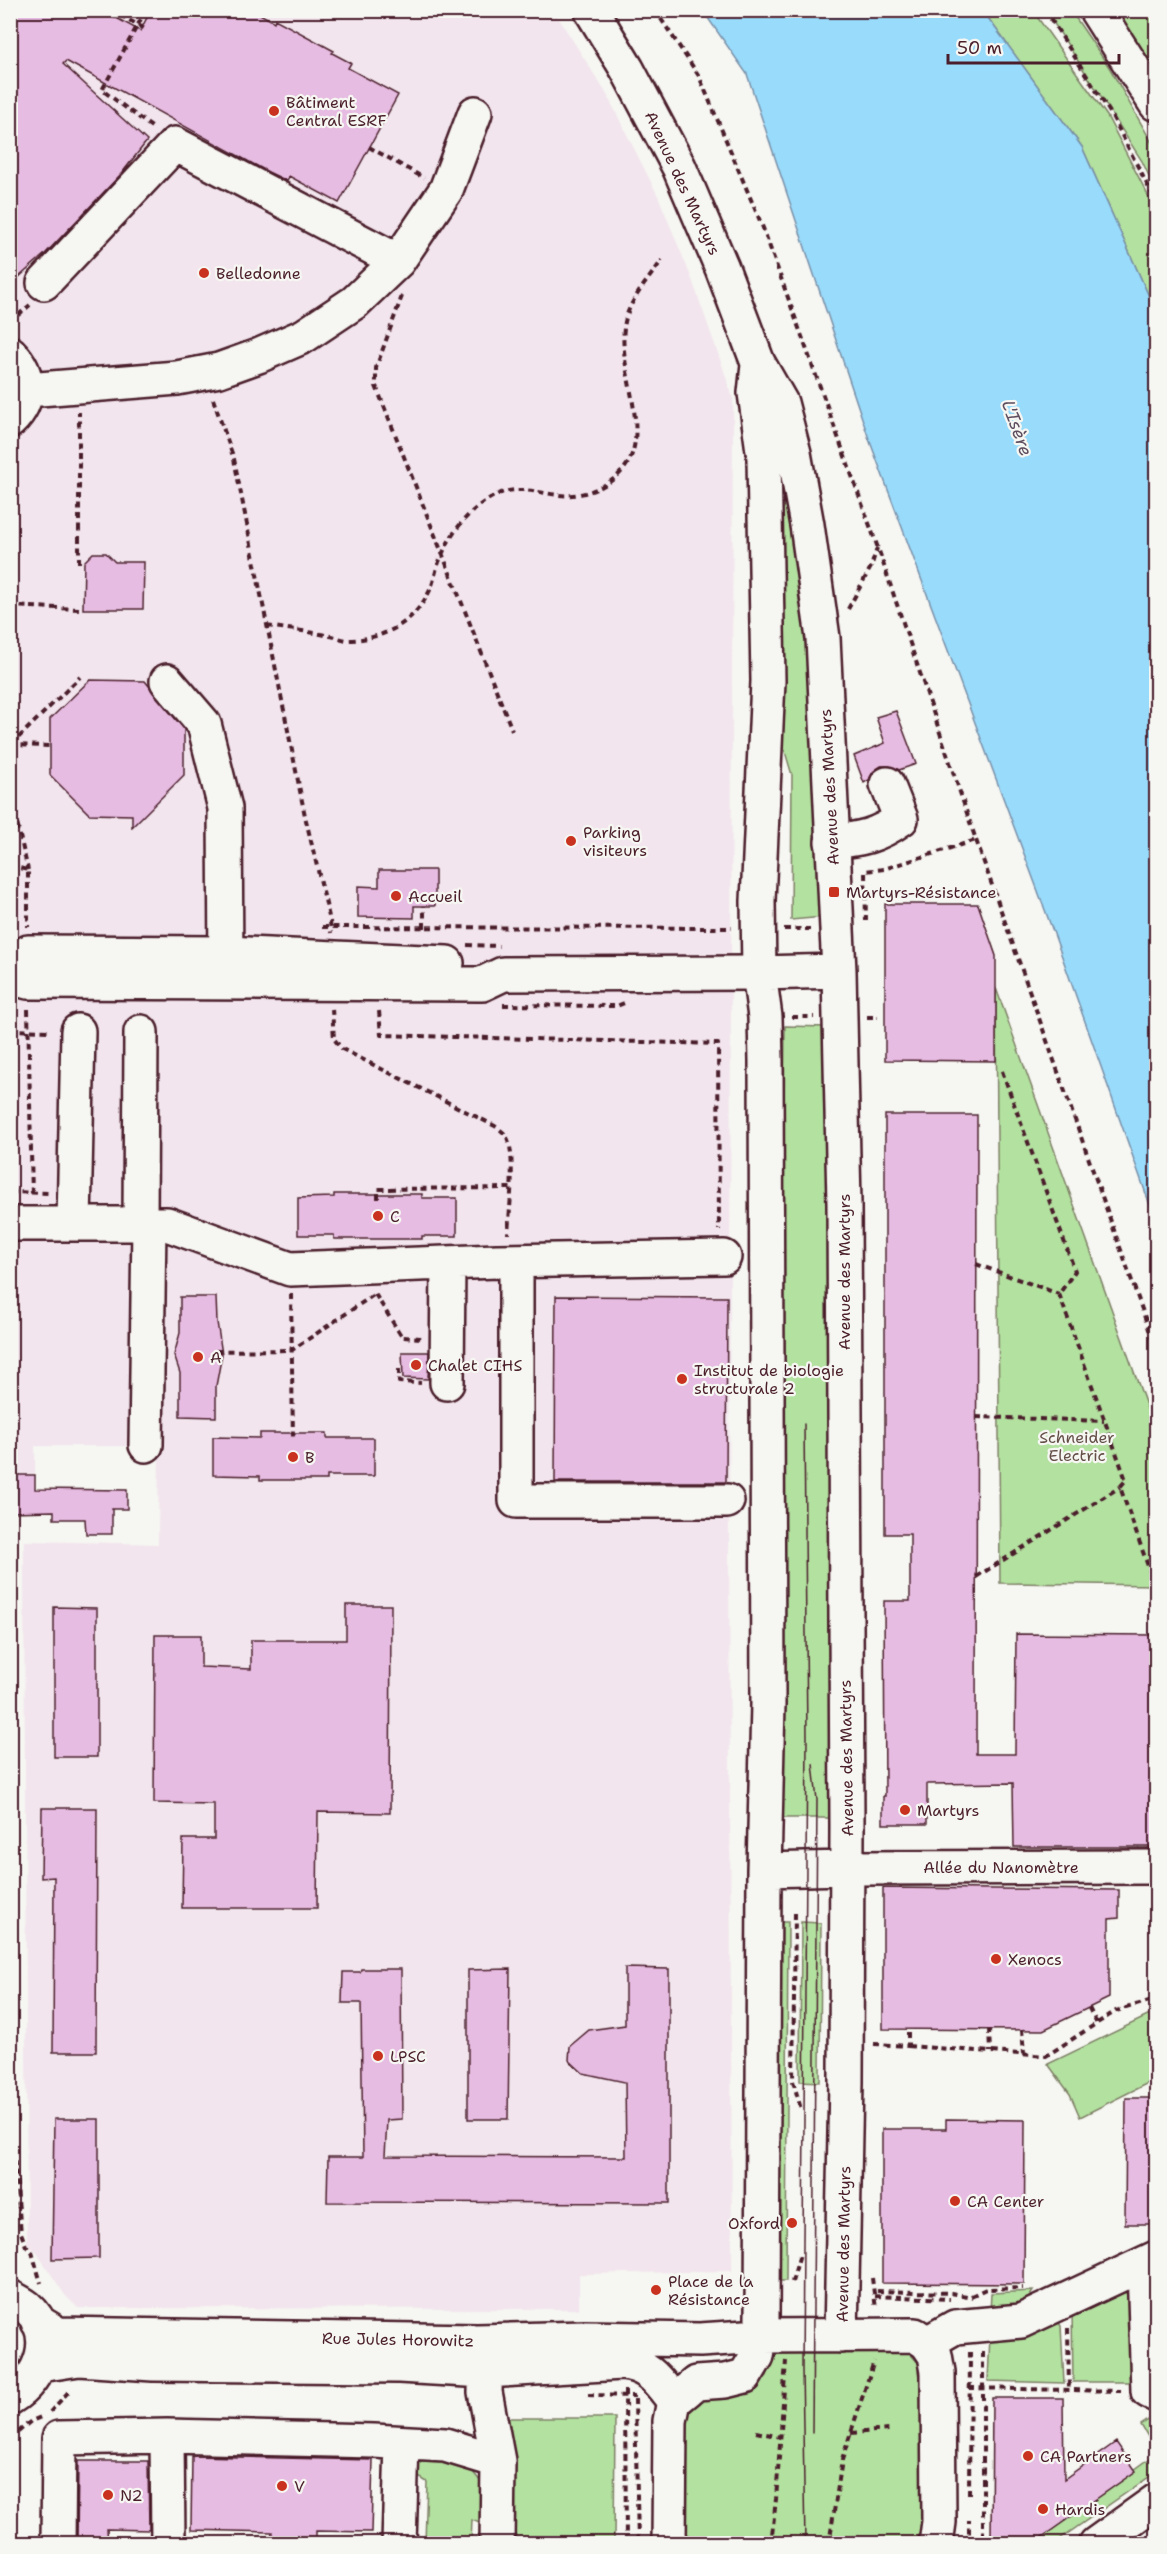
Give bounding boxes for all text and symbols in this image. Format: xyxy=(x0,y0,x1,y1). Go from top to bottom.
scale bar xyxy=(948,27,1119,65)
text: 50 m xyxy=(957,36,1002,60)
place label: Bâtiment Central ESRF xyxy=(286,92,386,131)
marker: Bâtiment Central ESRF xyxy=(267,104,281,118)
street label: Avenue des Martyrs xyxy=(640,108,725,259)
place label: Belledonne xyxy=(216,263,301,284)
marker: Belledonne xyxy=(197,266,211,280)
water label: L'Isère xyxy=(996,397,1038,459)
street label: Avenue des Martyrs xyxy=(815,708,844,866)
place label: Parking visiteurs xyxy=(583,822,647,861)
marker: Parking visiteurs xyxy=(564,834,578,848)
place label: Martyrs-Résistance xyxy=(846,882,997,903)
marker: Martyrs-Résistance xyxy=(827,885,841,899)
place label: Accueil xyxy=(408,886,462,907)
marker: Accueil xyxy=(389,889,403,903)
street label: Avenue des Martyrs xyxy=(834,1194,855,1350)
place label: C xyxy=(390,1206,400,1227)
marker: C xyxy=(371,1209,385,1223)
place label: A xyxy=(210,1347,222,1368)
marker: A xyxy=(191,1350,205,1364)
place label: Chalet CIHS xyxy=(428,1355,522,1376)
marker: Chalet CIHS xyxy=(409,1358,423,1372)
place label: Institut de biologie structurale 2 xyxy=(694,1360,844,1399)
marker: Institut de biologie structurale 2 xyxy=(675,1372,689,1386)
park label: Schneider Electric xyxy=(1039,1427,1115,1466)
place label: B xyxy=(305,1447,314,1468)
marker: B xyxy=(286,1450,300,1464)
street label: Avenue des Martyrs xyxy=(835,1679,858,1836)
place label: Martyrs xyxy=(917,1800,980,1821)
marker: Martyrs xyxy=(898,1803,912,1817)
street label: Allée du Nanomètre xyxy=(923,1857,1079,1878)
place label: Xenocs xyxy=(1008,1949,1062,1970)
marker: Xenocs xyxy=(989,1952,1003,1966)
place label: LPSC xyxy=(390,2046,426,2067)
marker: LPSC xyxy=(371,2049,385,2063)
street label: Avenue des Martyrs xyxy=(832,2165,855,2322)
place label: CA Center xyxy=(967,2191,1044,2212)
marker: CA Center xyxy=(948,2194,962,2208)
place label: Oxford xyxy=(728,2213,780,2234)
marker: Oxford xyxy=(785,2216,799,2230)
place label: Place de la Résistance xyxy=(668,2271,753,2310)
marker: Place de la Résistance xyxy=(649,2283,663,2297)
street label: Rue Jules Horowitz xyxy=(322,2328,474,2351)
place label: CA Partners xyxy=(1040,2446,1132,2467)
marker: CA Partners xyxy=(1021,2449,1035,2463)
place label: V xyxy=(294,2476,305,2497)
marker: V xyxy=(275,2479,289,2493)
place label: N2 xyxy=(120,2485,143,2506)
marker: N2 xyxy=(101,2488,115,2502)
place label: Hardis xyxy=(1055,2499,1105,2520)
marker: Hardis xyxy=(1036,2502,1050,2516)

